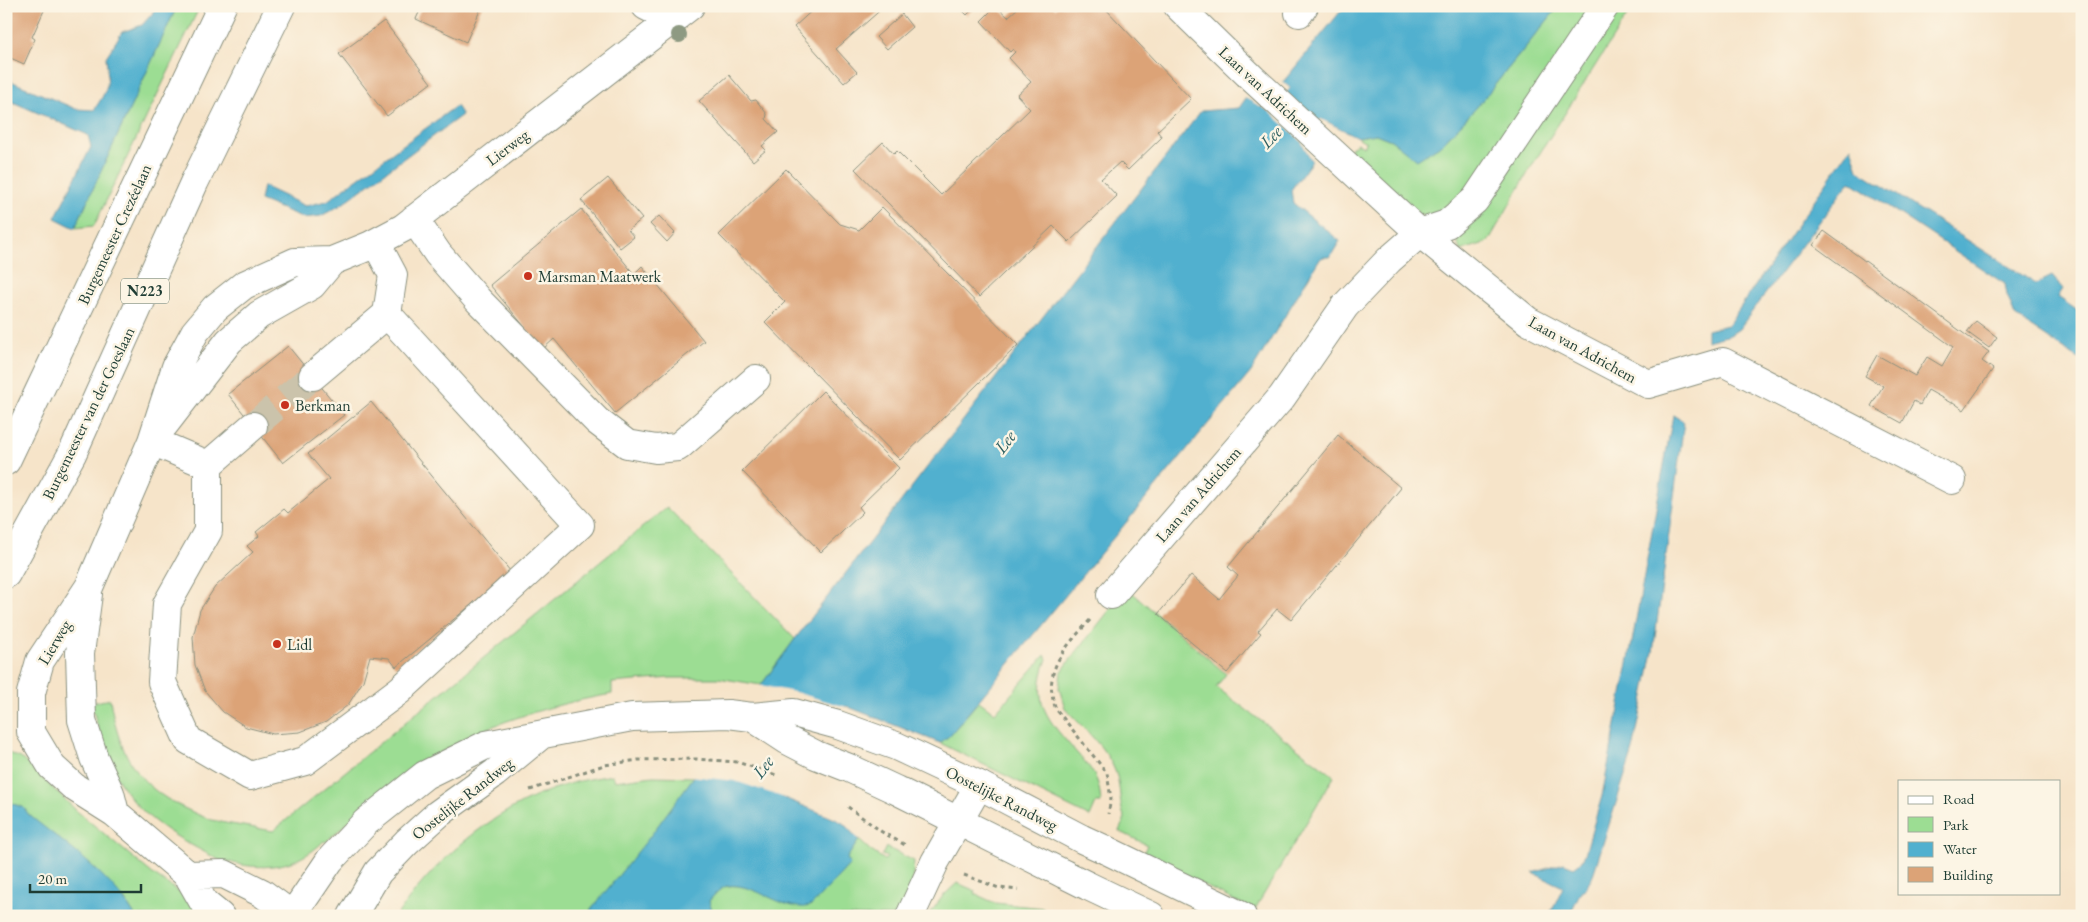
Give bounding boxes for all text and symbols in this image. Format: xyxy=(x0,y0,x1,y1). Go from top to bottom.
street label: Laan van Adrichem xyxy=(1214,42,1317,139)
water label: Lee xyxy=(1254,120,1287,154)
street label: Lierweg xyxy=(482,124,534,170)
street label: Burgemeester Crezéelaan xyxy=(73,160,156,308)
place label: Marsman Maatwerk xyxy=(538,266,662,287)
marker: Marsman Maatwerk xyxy=(522,270,534,282)
road number: N223 xyxy=(121,278,169,304)
street label: Laan van Adrichem xyxy=(1525,311,1641,388)
street label: Burgemeester van der Goeslaan xyxy=(37,323,140,503)
place label: Berkman xyxy=(295,395,351,416)
marker: Berkman xyxy=(279,399,291,411)
water label: Lee xyxy=(988,425,1021,459)
street label: Laan van Adrichem xyxy=(1151,442,1246,547)
street label: Lierweg xyxy=(33,615,76,668)
place label: Lidl xyxy=(287,634,312,655)
marker: Lidl xyxy=(271,638,283,650)
water label: Lee xyxy=(746,750,779,784)
street label: Oostelijke Randweg xyxy=(407,752,518,845)
street label: Oostelijke Randweg xyxy=(942,761,1062,836)
legend xyxy=(1898,780,2060,894)
text: Road xyxy=(1943,789,1975,808)
text: Park xyxy=(1943,815,1970,834)
text: Water xyxy=(1943,839,1977,858)
scale bar xyxy=(30,862,141,894)
text: Building xyxy=(1943,865,1993,884)
text: 20 m xyxy=(38,869,67,888)

